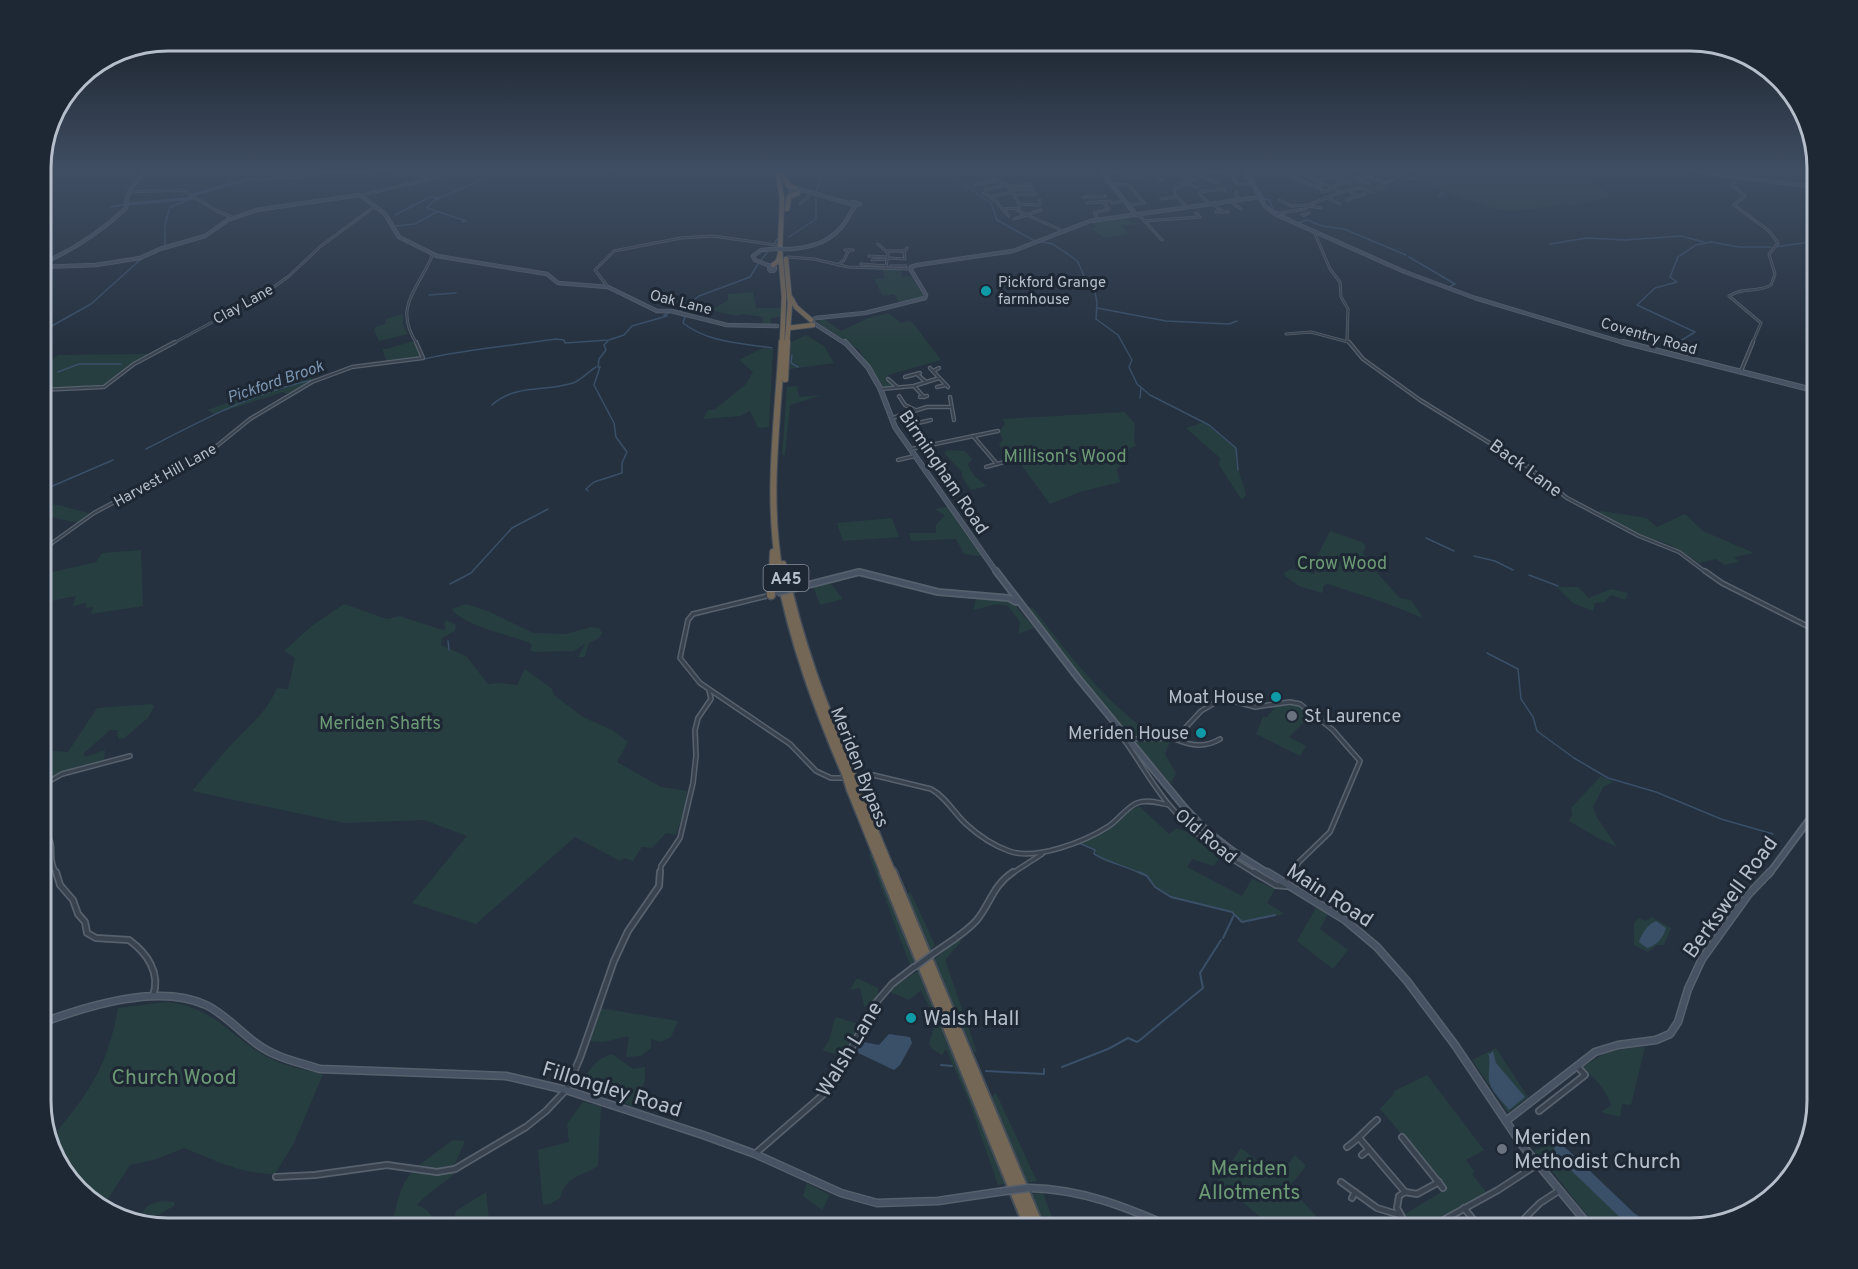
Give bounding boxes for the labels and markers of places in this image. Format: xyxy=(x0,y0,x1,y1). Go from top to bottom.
place label: Pickford Grange farmhouse xyxy=(998,274,1106,310)
marker: Pickford Grange farmhouse xyxy=(979,284,993,298)
place label: Moat House xyxy=(1168,687,1264,710)
marker: Moat House xyxy=(1269,690,1283,704)
place label: St Laurence xyxy=(1304,706,1401,729)
marker: St Laurence xyxy=(1285,709,1299,723)
place label: Meriden House xyxy=(1068,723,1189,746)
marker: Meriden House xyxy=(1194,726,1208,740)
place label: Walsh Hall xyxy=(923,1006,1019,1033)
marker: Walsh Hall xyxy=(904,1011,918,1025)
place label: Meriden Methodist Church xyxy=(1514,1125,1681,1176)
marker: Meriden Methodist Church xyxy=(1495,1142,1509,1156)

